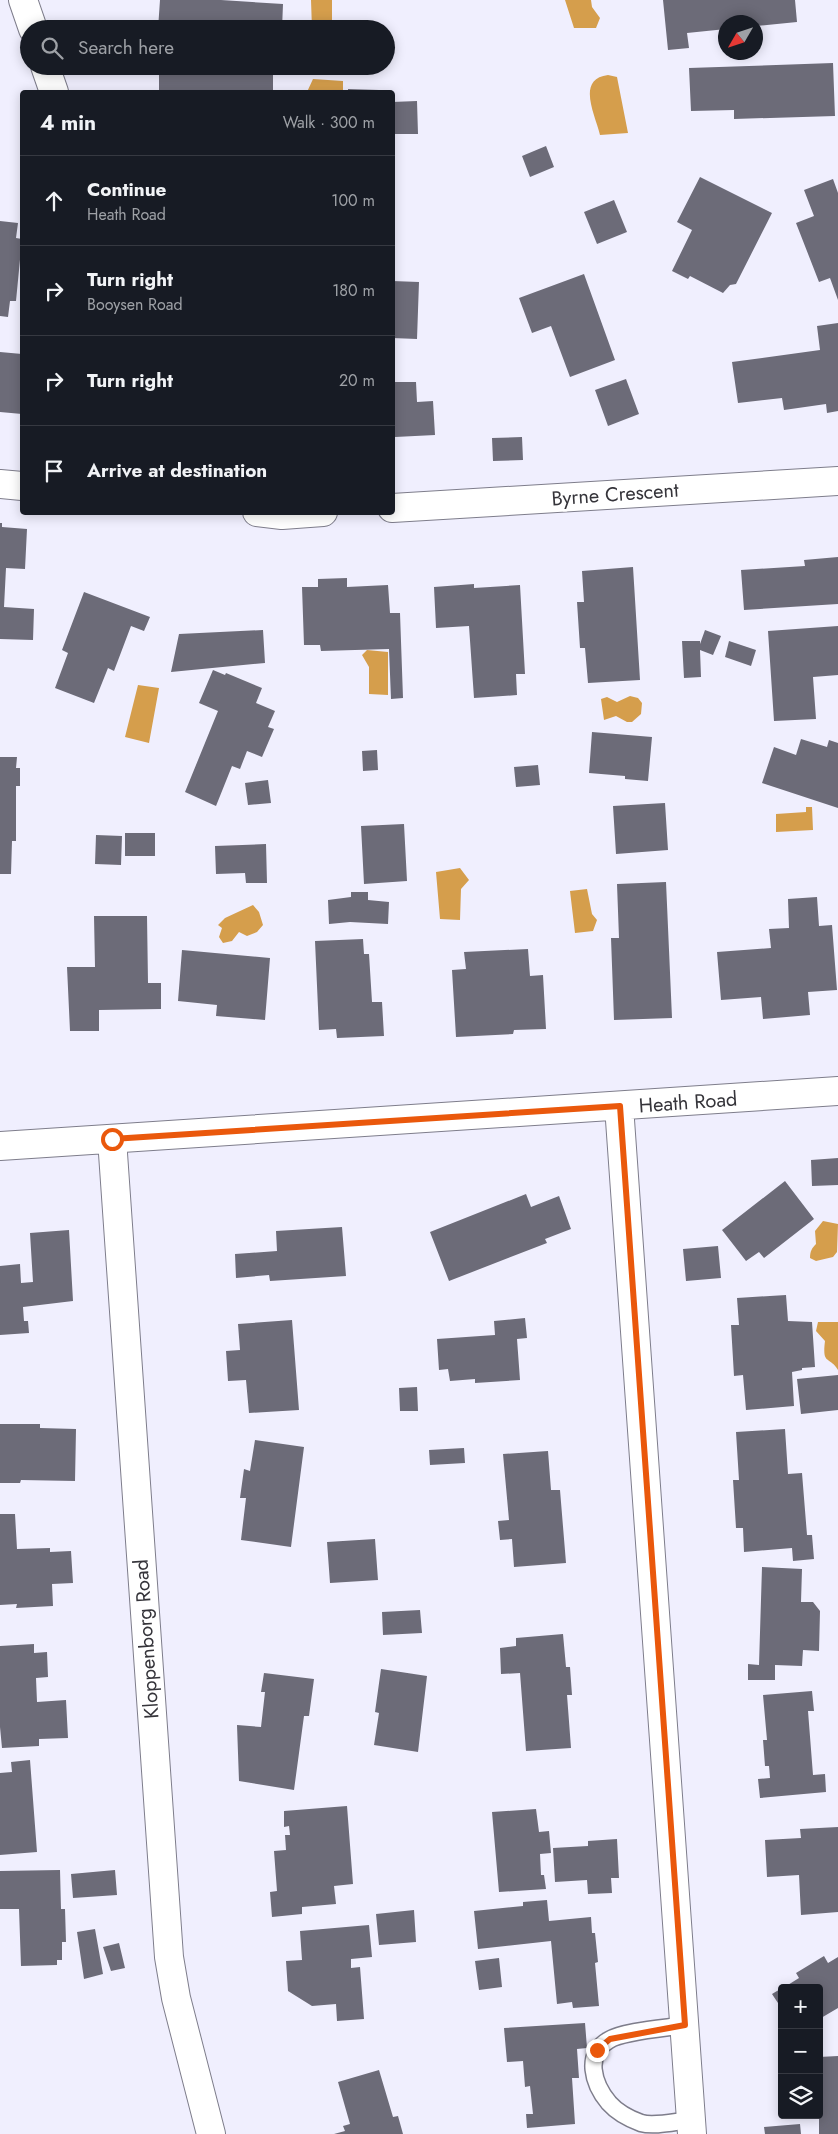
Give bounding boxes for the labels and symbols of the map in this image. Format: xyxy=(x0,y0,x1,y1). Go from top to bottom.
north arrow xyxy=(718,15,763,60)
street label: Byrne Crescent xyxy=(550,476,680,513)
street label: Heath Road xyxy=(638,1085,738,1120)
route start xyxy=(101,1128,124,1151)
street label: Kloppenborg Road xyxy=(126,1558,167,1720)
route end xyxy=(586,2039,609,2062)

